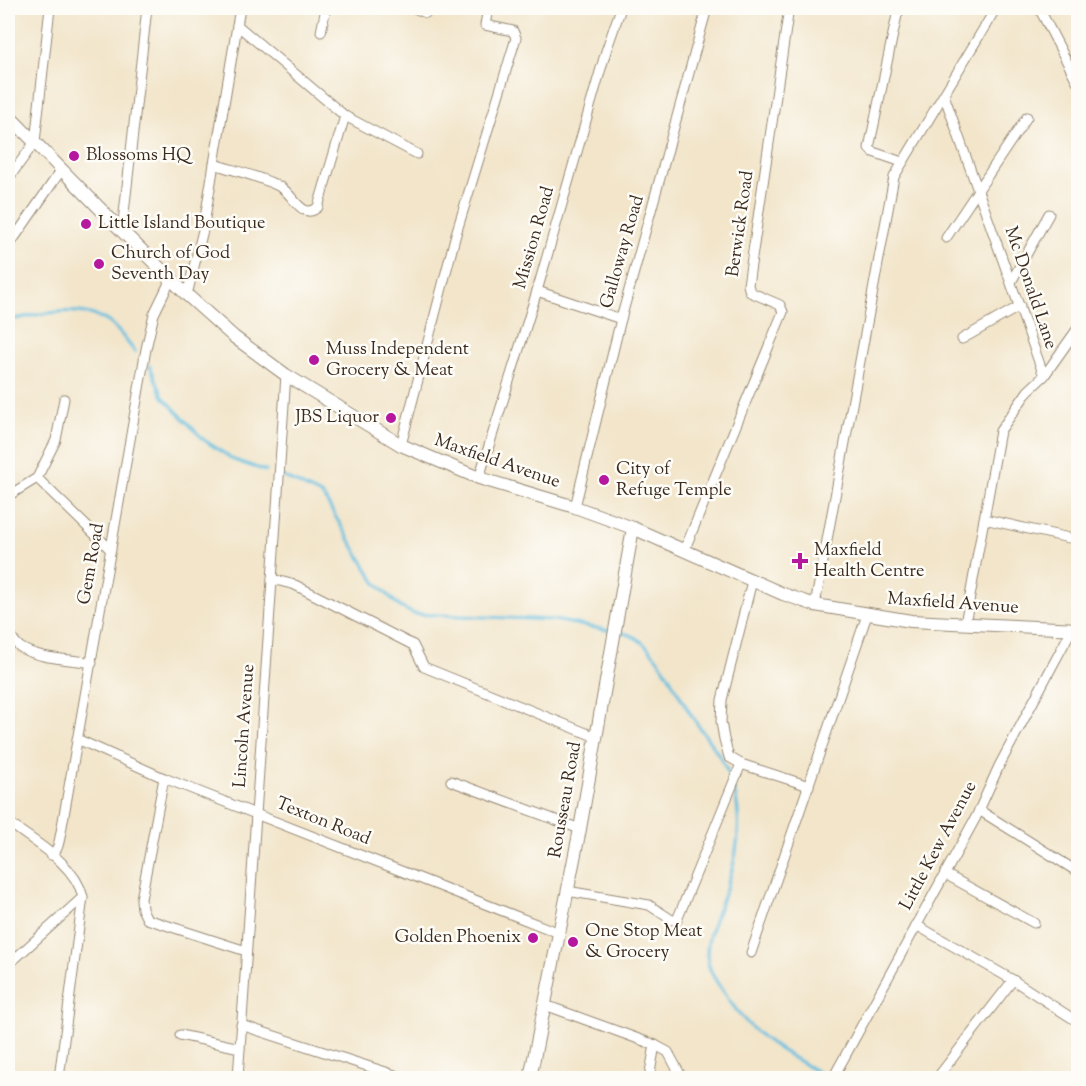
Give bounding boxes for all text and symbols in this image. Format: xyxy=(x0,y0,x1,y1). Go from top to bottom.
place label: Blossoms HQ xyxy=(86,143,193,169)
marker: Blossoms HQ xyxy=(67,149,81,163)
street label: Berwick Road xyxy=(721,169,761,279)
street label: Mission Road xyxy=(508,184,562,292)
street label: Galloway Road xyxy=(594,192,652,312)
place label: Little Island Boutique xyxy=(98,211,265,237)
marker: Little Island Boutique xyxy=(79,217,93,231)
street label: Mc Donald Lane xyxy=(997,223,1063,353)
place label: Church of God Seventh Day xyxy=(111,241,230,288)
marker: Church of God Seventh Day xyxy=(92,257,106,271)
place label: Muss Independent Grocery & Meat xyxy=(326,337,469,384)
marker: Muss Independent Grocery & Meat xyxy=(307,353,321,367)
place label: JBS Liquor xyxy=(294,405,379,431)
marker: JBS Liquor xyxy=(384,411,398,425)
street label: Maxfield Avenue xyxy=(430,428,564,496)
place label: City of Refuge Temple xyxy=(616,457,732,504)
marker: City of Refuge Temple xyxy=(597,473,611,487)
street label: Gem Road xyxy=(72,521,112,607)
place label: Maxfield Health Centre xyxy=(814,538,924,585)
marker: Maxfield Health Centre xyxy=(791,552,809,570)
street label: Maxfield Avenue xyxy=(886,586,1020,622)
street label: Lincoln Avenue xyxy=(228,663,262,789)
street label: Rousseau Road xyxy=(543,740,589,860)
street label: Little Kew Avenue xyxy=(894,777,984,915)
street label: Texton Road xyxy=(272,791,374,853)
place label: One Stop Meat & Grocery xyxy=(585,919,702,966)
place label: Golden Phoenix xyxy=(394,925,521,951)
marker: Golden Phoenix xyxy=(526,931,540,945)
marker: One Stop Meat & Grocery xyxy=(566,935,580,949)

